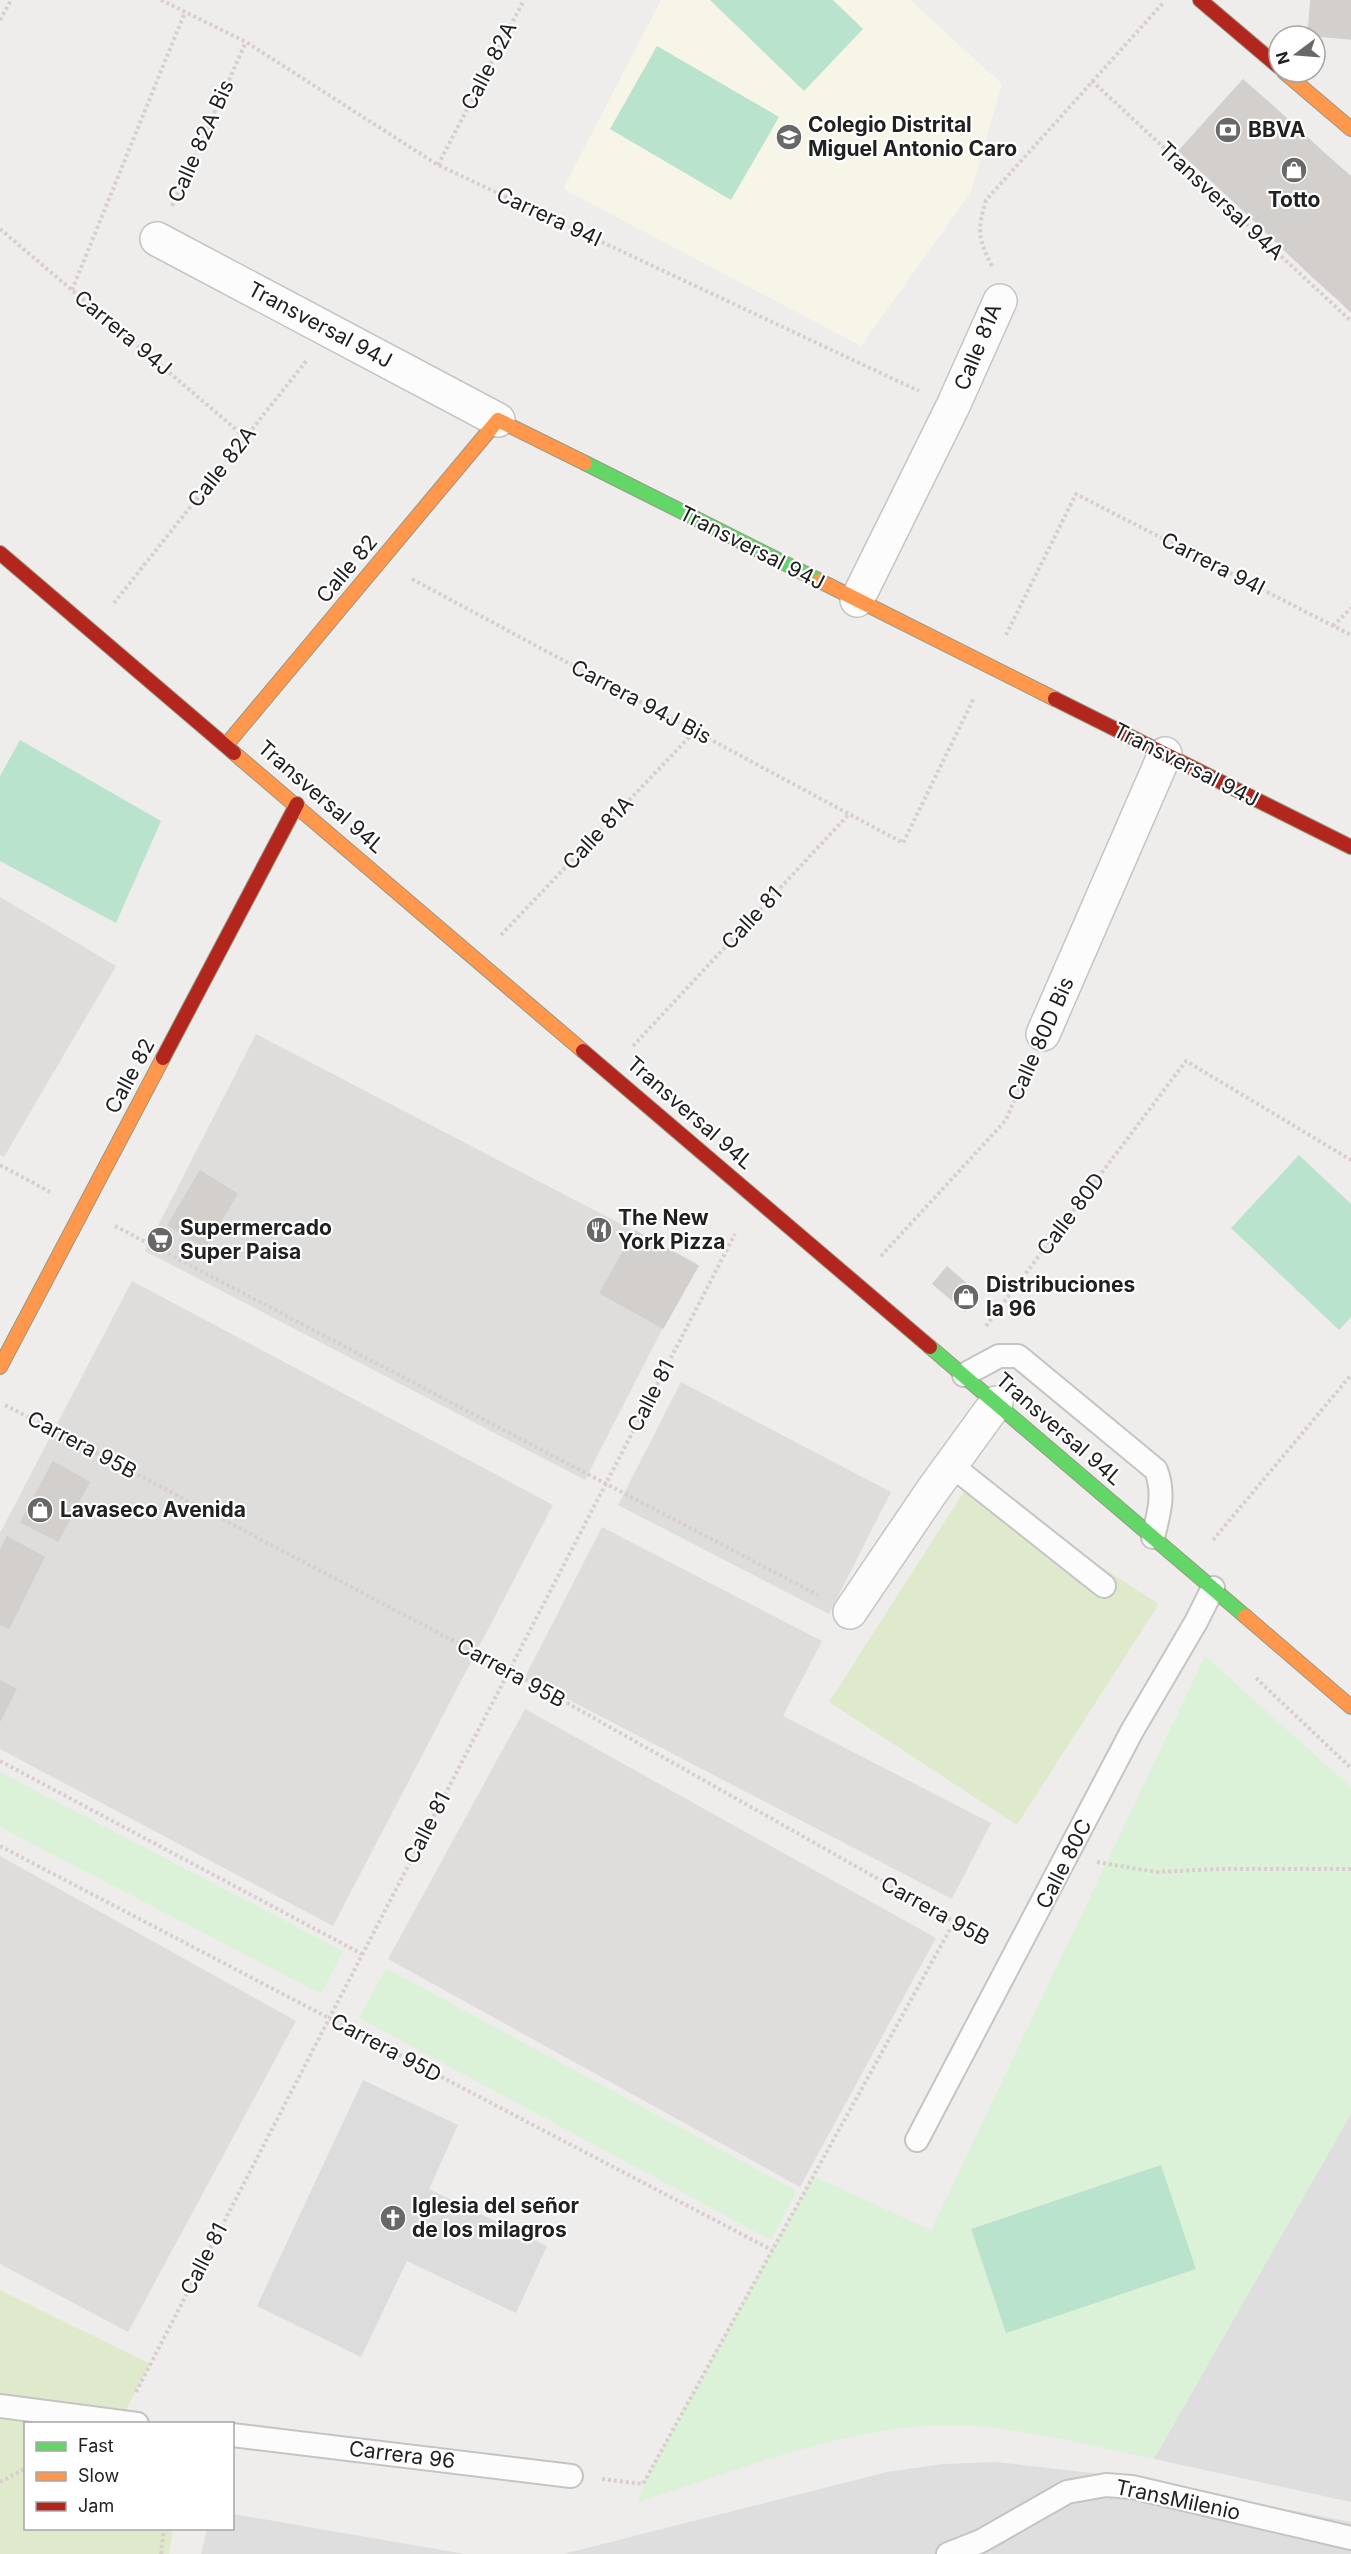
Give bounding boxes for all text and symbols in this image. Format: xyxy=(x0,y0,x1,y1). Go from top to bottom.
street label: Calle 82A xyxy=(456,17,521,114)
north arrow xyxy=(1267,24,1327,84)
text: N xyxy=(1271,50,1294,67)
street label: Calle 82A Bis xyxy=(162,76,239,206)
place label: Colegio Distrital Miguel Antonio Caro xyxy=(808,112,1017,161)
bank icon: BBVA xyxy=(1213,115,1243,145)
place label: BBVA xyxy=(1248,117,1306,142)
school or university icon: Colegio Distrital Miguel Antonio Caro xyxy=(774,122,804,152)
street label: Transversal 94A xyxy=(1154,136,1289,265)
shop icon: Totto xyxy=(1279,155,1309,185)
street label: Carrera 94I xyxy=(493,181,606,252)
place label: Totto xyxy=(1268,187,1320,212)
street label: Transversal 94J xyxy=(244,276,397,373)
street label: Carrera 94J xyxy=(70,285,177,381)
street label: Calle 81A xyxy=(949,300,1006,394)
street label: Calle 82A xyxy=(182,421,261,512)
street label: Transversal 94J xyxy=(675,500,829,595)
street label: Carrera 94I xyxy=(1157,527,1269,600)
street label: Calle 82 xyxy=(311,530,382,608)
street label: Carrera 94J Bis xyxy=(567,654,716,749)
street label: Transversal 94J xyxy=(1109,717,1263,812)
street label: Transversal 94L xyxy=(253,735,390,858)
street label: Calle 81A xyxy=(557,791,638,875)
street label: Calle 81 xyxy=(716,881,787,954)
street label: Calle 80D Bis xyxy=(1002,973,1079,1104)
street label: Calle 82 xyxy=(99,1034,160,1118)
street label: Transversal 94L xyxy=(622,1051,759,1174)
street label: Calle 80D xyxy=(1031,1167,1110,1260)
place label: The New York Pizza xyxy=(618,1205,726,1254)
place label: Supermercado Super Paisa xyxy=(180,1215,332,1264)
restaurant icon: The New York Pizza xyxy=(584,1215,614,1245)
supermarket icon: Supermercado Super Paisa xyxy=(145,1225,175,1255)
place label: Distribuciones la 96 xyxy=(986,1272,1135,1321)
shop icon: Distribuciones la 96 xyxy=(951,1282,981,1312)
street label: Calle 81 xyxy=(622,1356,679,1436)
street label: Transversal 94L xyxy=(991,1367,1128,1490)
street label: Carrera 95B xyxy=(23,1405,141,1484)
shop icon: Lavaseco Avenida xyxy=(25,1495,55,1525)
place label: Lavaseco Avenida xyxy=(60,1497,246,1522)
street label: Carrera 95B xyxy=(453,1632,570,1713)
street label: Calle 81 xyxy=(398,1788,455,1868)
street label: Calle 80C xyxy=(1030,1815,1097,1913)
street label: Carrera 95B xyxy=(877,1870,994,1951)
street label: Carrera 95D xyxy=(327,2008,446,2087)
place label: Iglesia del señor de los milagros xyxy=(412,2193,580,2242)
church icon: Iglesia del señor de los milagros xyxy=(378,2203,408,2233)
street label: Calle 81 xyxy=(175,2219,232,2299)
legend xyxy=(24,2422,234,2530)
text: Fast xyxy=(78,2435,114,2456)
street label: Carrera 96 xyxy=(348,2436,457,2473)
text: Slow xyxy=(78,2465,119,2486)
street label: TransMilenio xyxy=(1113,2474,1243,2525)
text: Jam xyxy=(78,2495,114,2516)

